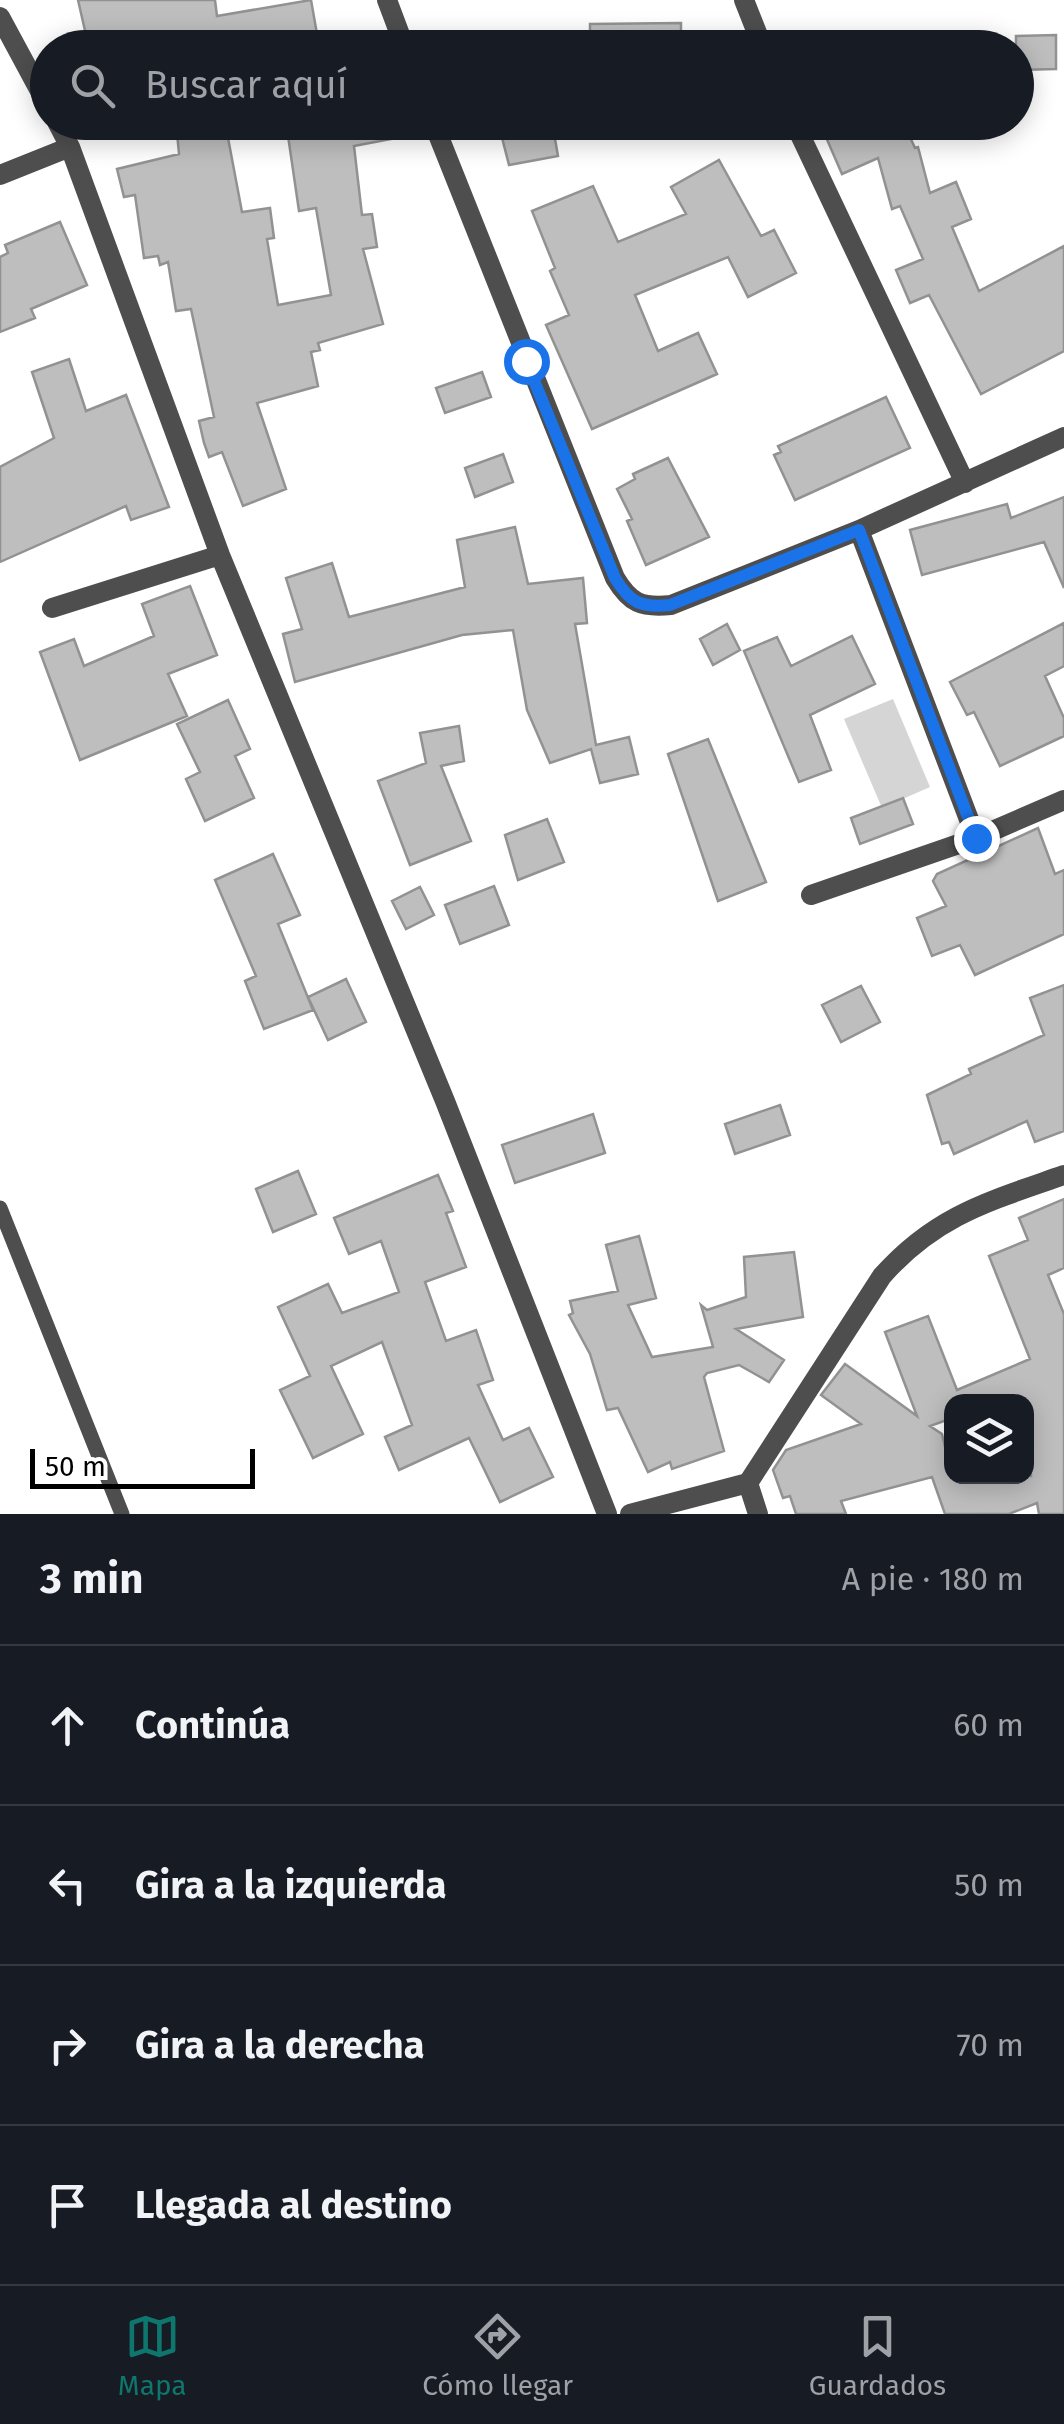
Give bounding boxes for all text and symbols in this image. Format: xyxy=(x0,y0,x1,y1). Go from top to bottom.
search box xyxy=(30,30,1034,140)
icon: search xyxy=(65,58,120,113)
text: Buscar aquí xyxy=(145,62,347,108)
route start xyxy=(504,339,550,385)
route end xyxy=(954,816,1000,862)
map controls xyxy=(944,1394,1034,1484)
button: layers xyxy=(944,1394,1034,1484)
scale bar xyxy=(30,1444,255,1488)
text: 50 m xyxy=(45,1450,106,1483)
text: 3 min xyxy=(40,1554,143,1604)
text: A pie · 180 m xyxy=(842,1560,1024,1598)
icon: ahead xyxy=(40,1698,95,1753)
text: Continúa xyxy=(135,1702,290,1748)
text: 60 m xyxy=(953,1706,1024,1744)
icon: left xyxy=(40,1858,95,1913)
text: Gira a la izquierda xyxy=(135,1862,447,1908)
text: 50 m xyxy=(954,1866,1024,1904)
icon: right xyxy=(40,2018,95,2073)
text: Gira a la derecha xyxy=(135,2022,425,2068)
text: 70 m xyxy=(956,2026,1024,2064)
icon: arrive xyxy=(40,2178,95,2233)
text: Llegada al destino xyxy=(135,2182,452,2228)
tab: Mapa xyxy=(118,2309,186,2402)
tab: Cómo llegar xyxy=(422,2309,573,2402)
tab: Guardados xyxy=(809,2309,946,2402)

